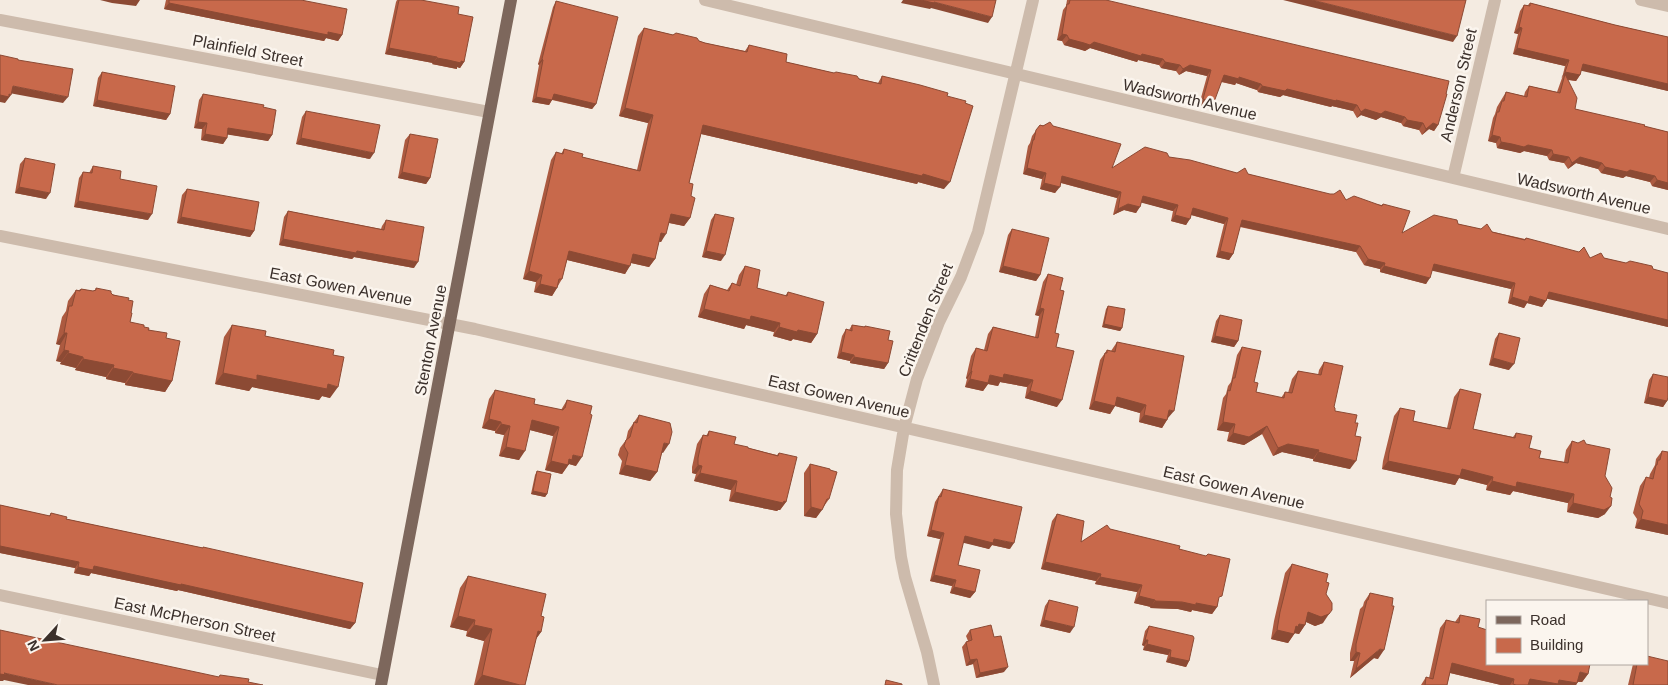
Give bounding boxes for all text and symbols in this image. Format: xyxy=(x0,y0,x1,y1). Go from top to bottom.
street label: Anderson Street xyxy=(1437,26,1480,143)
street label: Plainfield Street xyxy=(191,31,305,70)
street label: Wadsworth Avenue xyxy=(1121,76,1259,123)
street label: Wadsworth Avenue xyxy=(1515,170,1653,217)
street label: Crittenden Street xyxy=(895,260,956,379)
street label: East Gowen Avenue xyxy=(268,264,414,309)
street label: Stenton Avenue xyxy=(411,283,450,397)
street label: East Gowen Avenue xyxy=(766,372,911,421)
street label: East Gowen Avenue xyxy=(1161,463,1306,512)
street label: East McPherson Street xyxy=(113,594,278,645)
legend xyxy=(1486,600,1648,665)
text: Road xyxy=(1530,611,1566,628)
north arrow xyxy=(20,615,70,665)
text: Building xyxy=(1530,636,1583,653)
text: N xyxy=(24,638,43,654)

